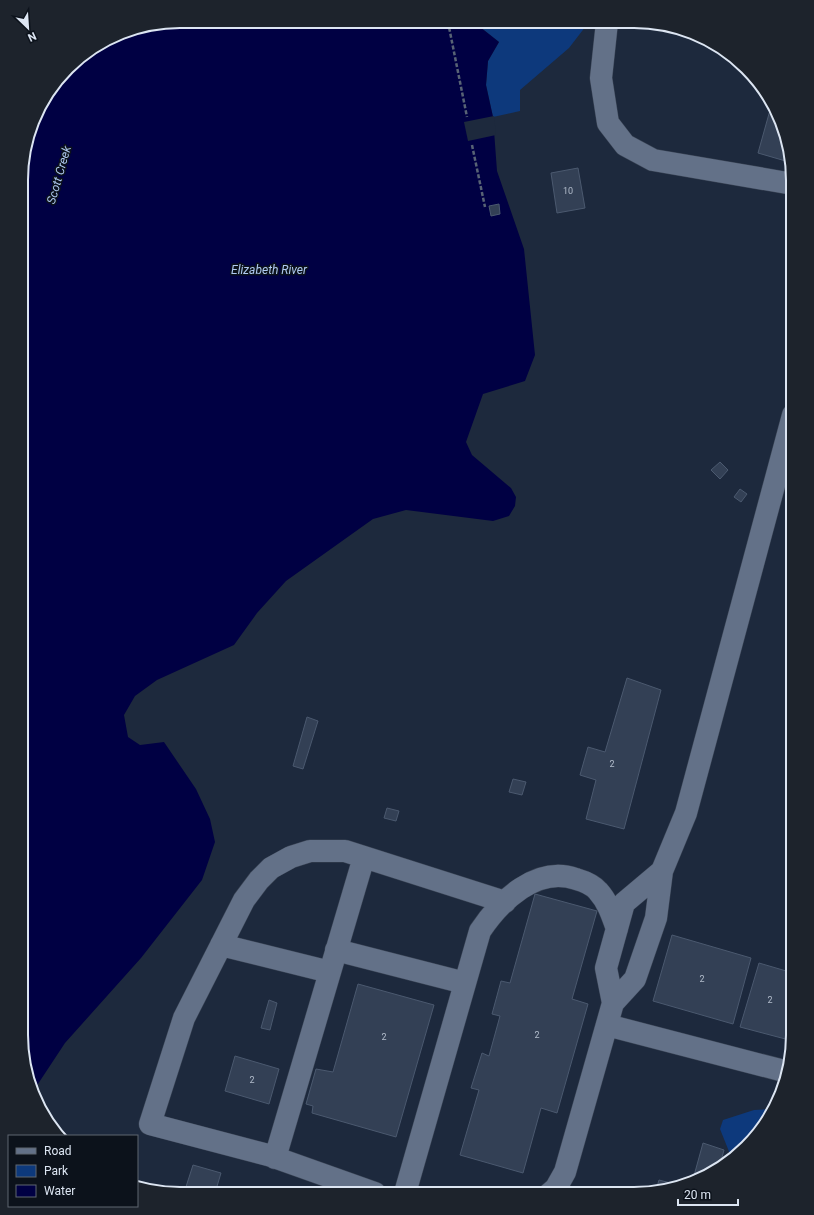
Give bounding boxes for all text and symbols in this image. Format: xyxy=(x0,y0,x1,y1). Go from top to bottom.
north arrow xyxy=(8,8,48,48)
text: N xyxy=(26,29,38,44)
water label: Scott Creek xyxy=(44,143,74,206)
house number: 10 xyxy=(563,186,573,196)
water label: Elizabeth River xyxy=(231,263,308,277)
house number: 2 xyxy=(609,759,615,769)
house number: 2 xyxy=(699,974,705,984)
house number: 2 xyxy=(767,995,773,1005)
house number: 2 xyxy=(534,1030,540,1040)
house number: 2 xyxy=(381,1032,387,1042)
house number: 2 xyxy=(249,1075,255,1085)
legend xyxy=(8,1135,138,1207)
text: Road xyxy=(44,1144,72,1158)
text: Park xyxy=(44,1164,69,1178)
scale bar xyxy=(678,1181,738,1207)
text: Water xyxy=(44,1184,75,1198)
text: 20 m xyxy=(684,1188,711,1202)

